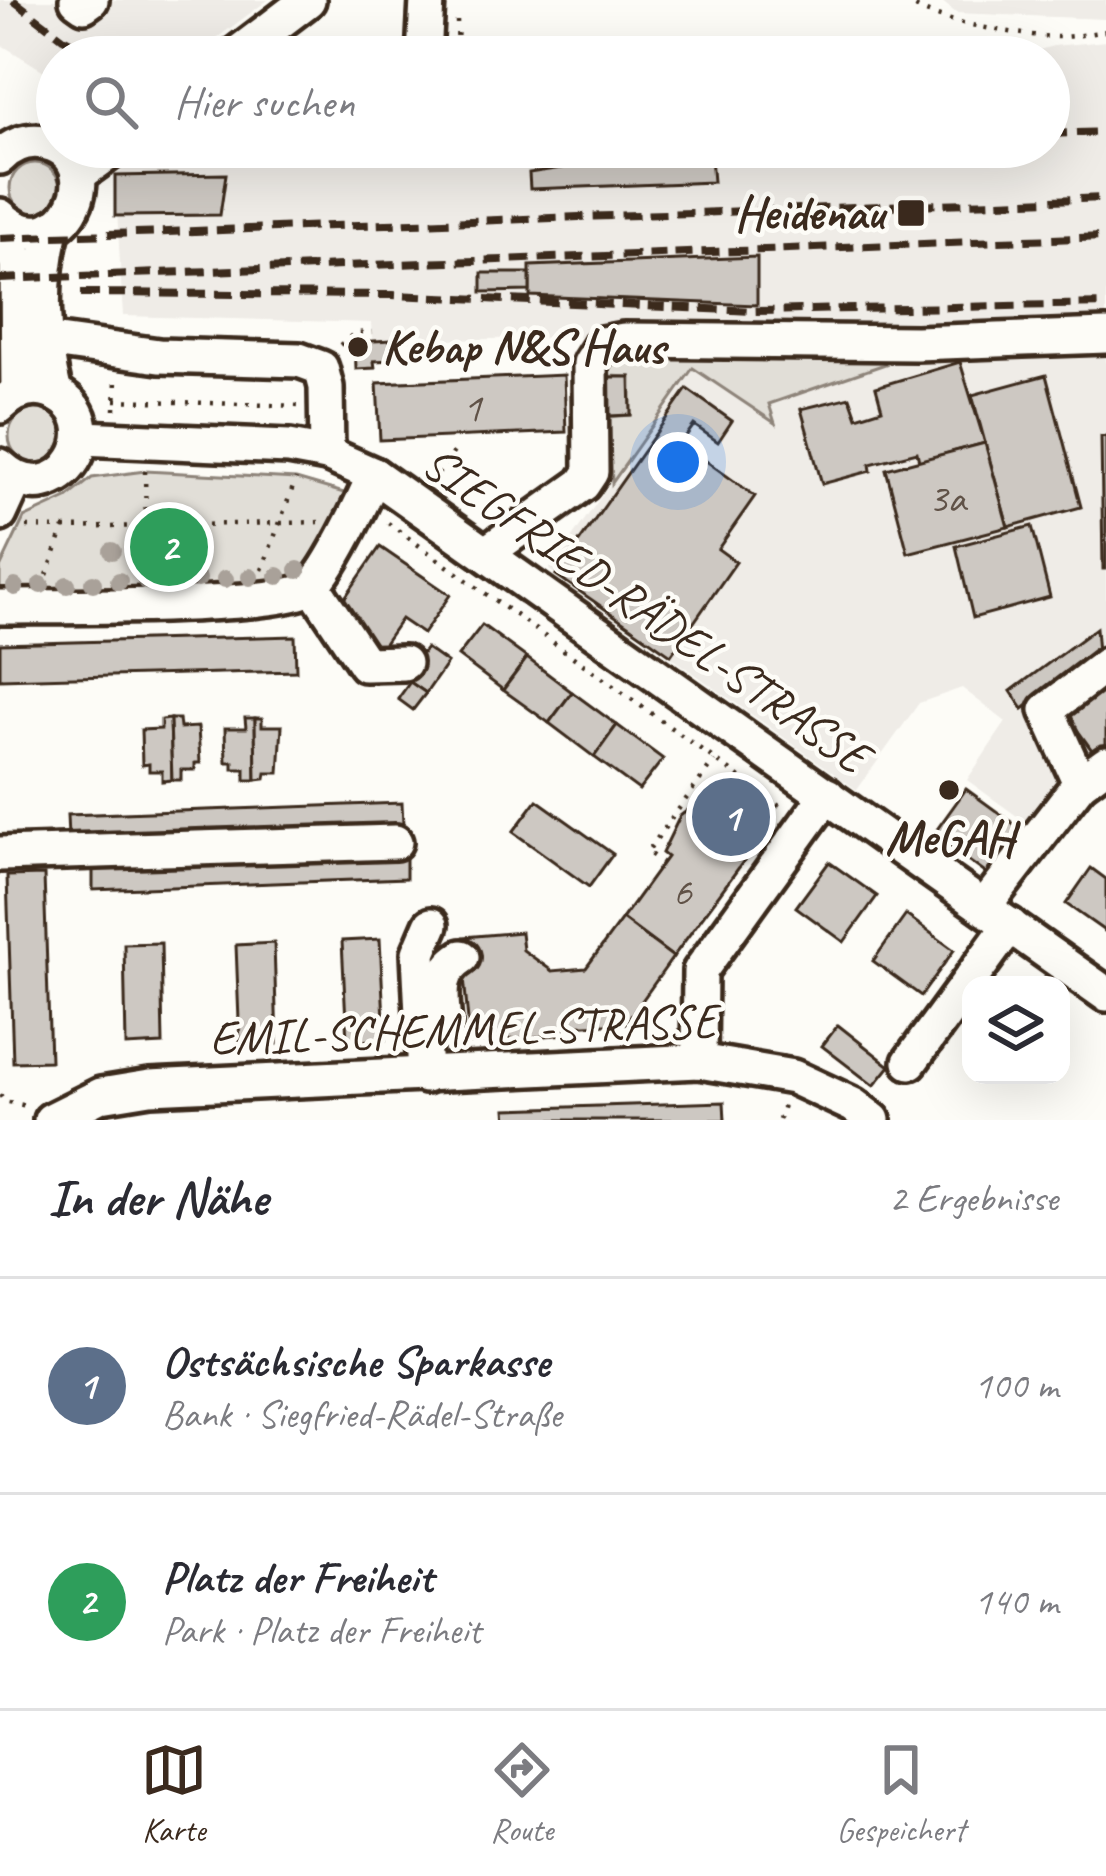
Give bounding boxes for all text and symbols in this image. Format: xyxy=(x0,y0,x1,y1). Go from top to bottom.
search box xyxy=(36,36,1070,168)
icon: search xyxy=(78,69,144,135)
text: Hier suchen xyxy=(174,74,354,131)
place label: Heidenau xyxy=(734,183,888,243)
marker: Heidenau xyxy=(895,197,927,229)
place label: Kebap N&S Haus xyxy=(382,317,669,377)
marker: Kebap N&S Haus xyxy=(345,334,371,360)
house number: 1 xyxy=(463,381,484,434)
street label: SIEGFRIED-RÄDEL-STRASSE xyxy=(411,432,885,789)
your location xyxy=(648,432,708,492)
house number: 3a xyxy=(928,472,968,525)
pin: 2 xyxy=(130,502,208,592)
pin: 1 xyxy=(692,772,770,862)
marker: MeGAH xyxy=(936,777,962,803)
place label: MeGAH xyxy=(885,808,1021,868)
house number: 6 xyxy=(673,865,693,918)
map controls xyxy=(962,976,1070,1084)
button: layers xyxy=(962,976,1070,1084)
street label: EMIL-SCHEMMEL-STRASSE xyxy=(209,990,723,1068)
text: In der Nähe xyxy=(48,1166,267,1230)
text: 2 Ergebnisse xyxy=(889,1174,1058,1223)
text: Ostsächsische Sparkasse xyxy=(162,1333,550,1390)
text: 1 xyxy=(78,1361,96,1410)
text: 100 m xyxy=(974,1361,1058,1410)
text: Bank · Siegfried-Rädel-Straße xyxy=(162,1390,561,1439)
text: Platz der Freiheit xyxy=(162,1549,433,1606)
text: 2 xyxy=(78,1577,96,1626)
text: 140 m xyxy=(974,1577,1058,1626)
text: Park · Platz der Freiheit xyxy=(162,1606,481,1655)
tab: Karte xyxy=(141,1737,207,1851)
tab: Route xyxy=(489,1737,555,1851)
tab: Gespeichert xyxy=(836,1737,965,1851)

